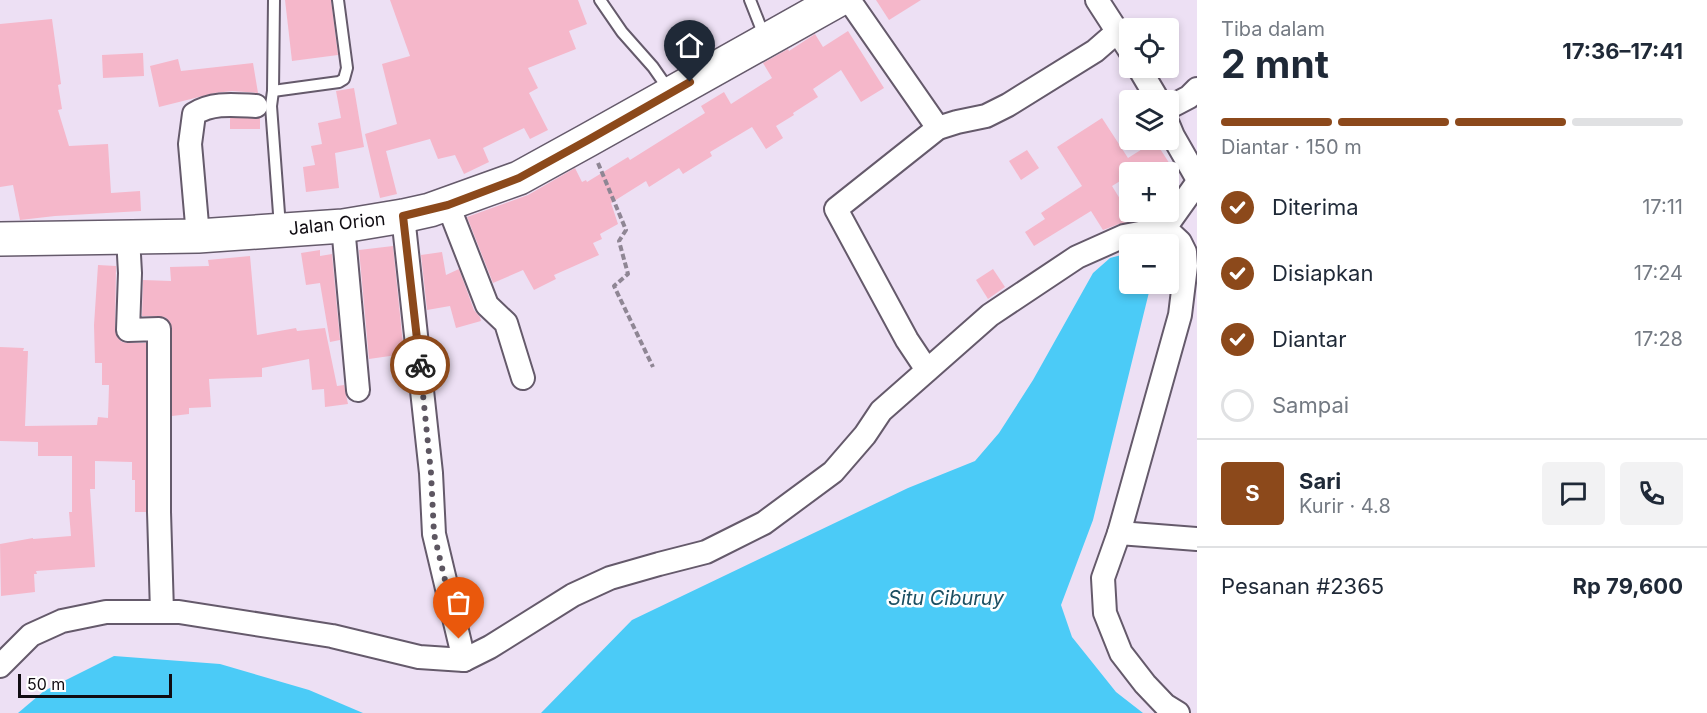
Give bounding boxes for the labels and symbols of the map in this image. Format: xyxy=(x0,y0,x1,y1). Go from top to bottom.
pin xyxy=(664,20,715,82)
street label: Jalan Orion xyxy=(288,208,386,239)
courier xyxy=(390,335,450,395)
pin xyxy=(433,577,484,639)
water label: Situ Ciburuy xyxy=(888,586,1005,610)
scale bar xyxy=(18,671,172,698)

